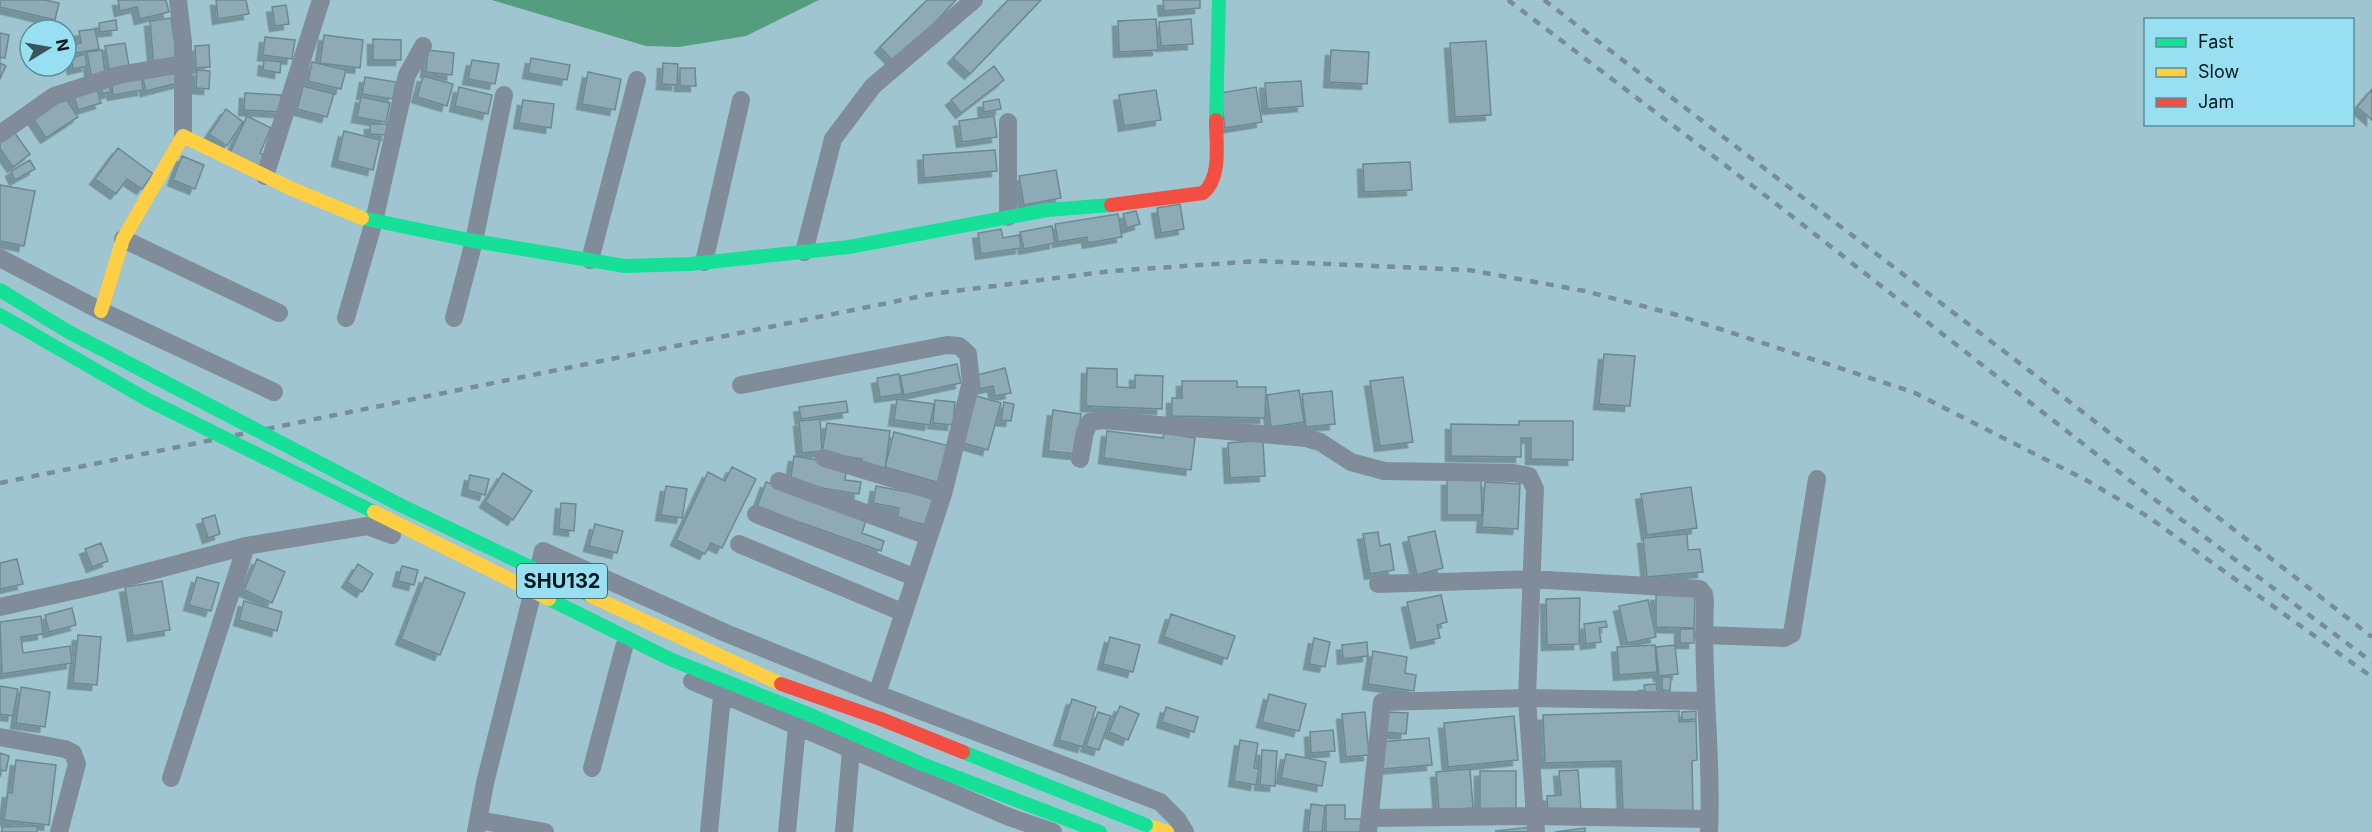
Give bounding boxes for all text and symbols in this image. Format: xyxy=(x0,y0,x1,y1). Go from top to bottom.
north arrow xyxy=(18,18,78,78)
legend xyxy=(2144,18,2354,126)
text: Fast xyxy=(2198,31,2234,52)
text: N xyxy=(52,37,74,53)
text: Slow xyxy=(2198,61,2239,82)
text: Jam xyxy=(2198,91,2234,112)
road number: SHU132 xyxy=(517,564,607,598)

